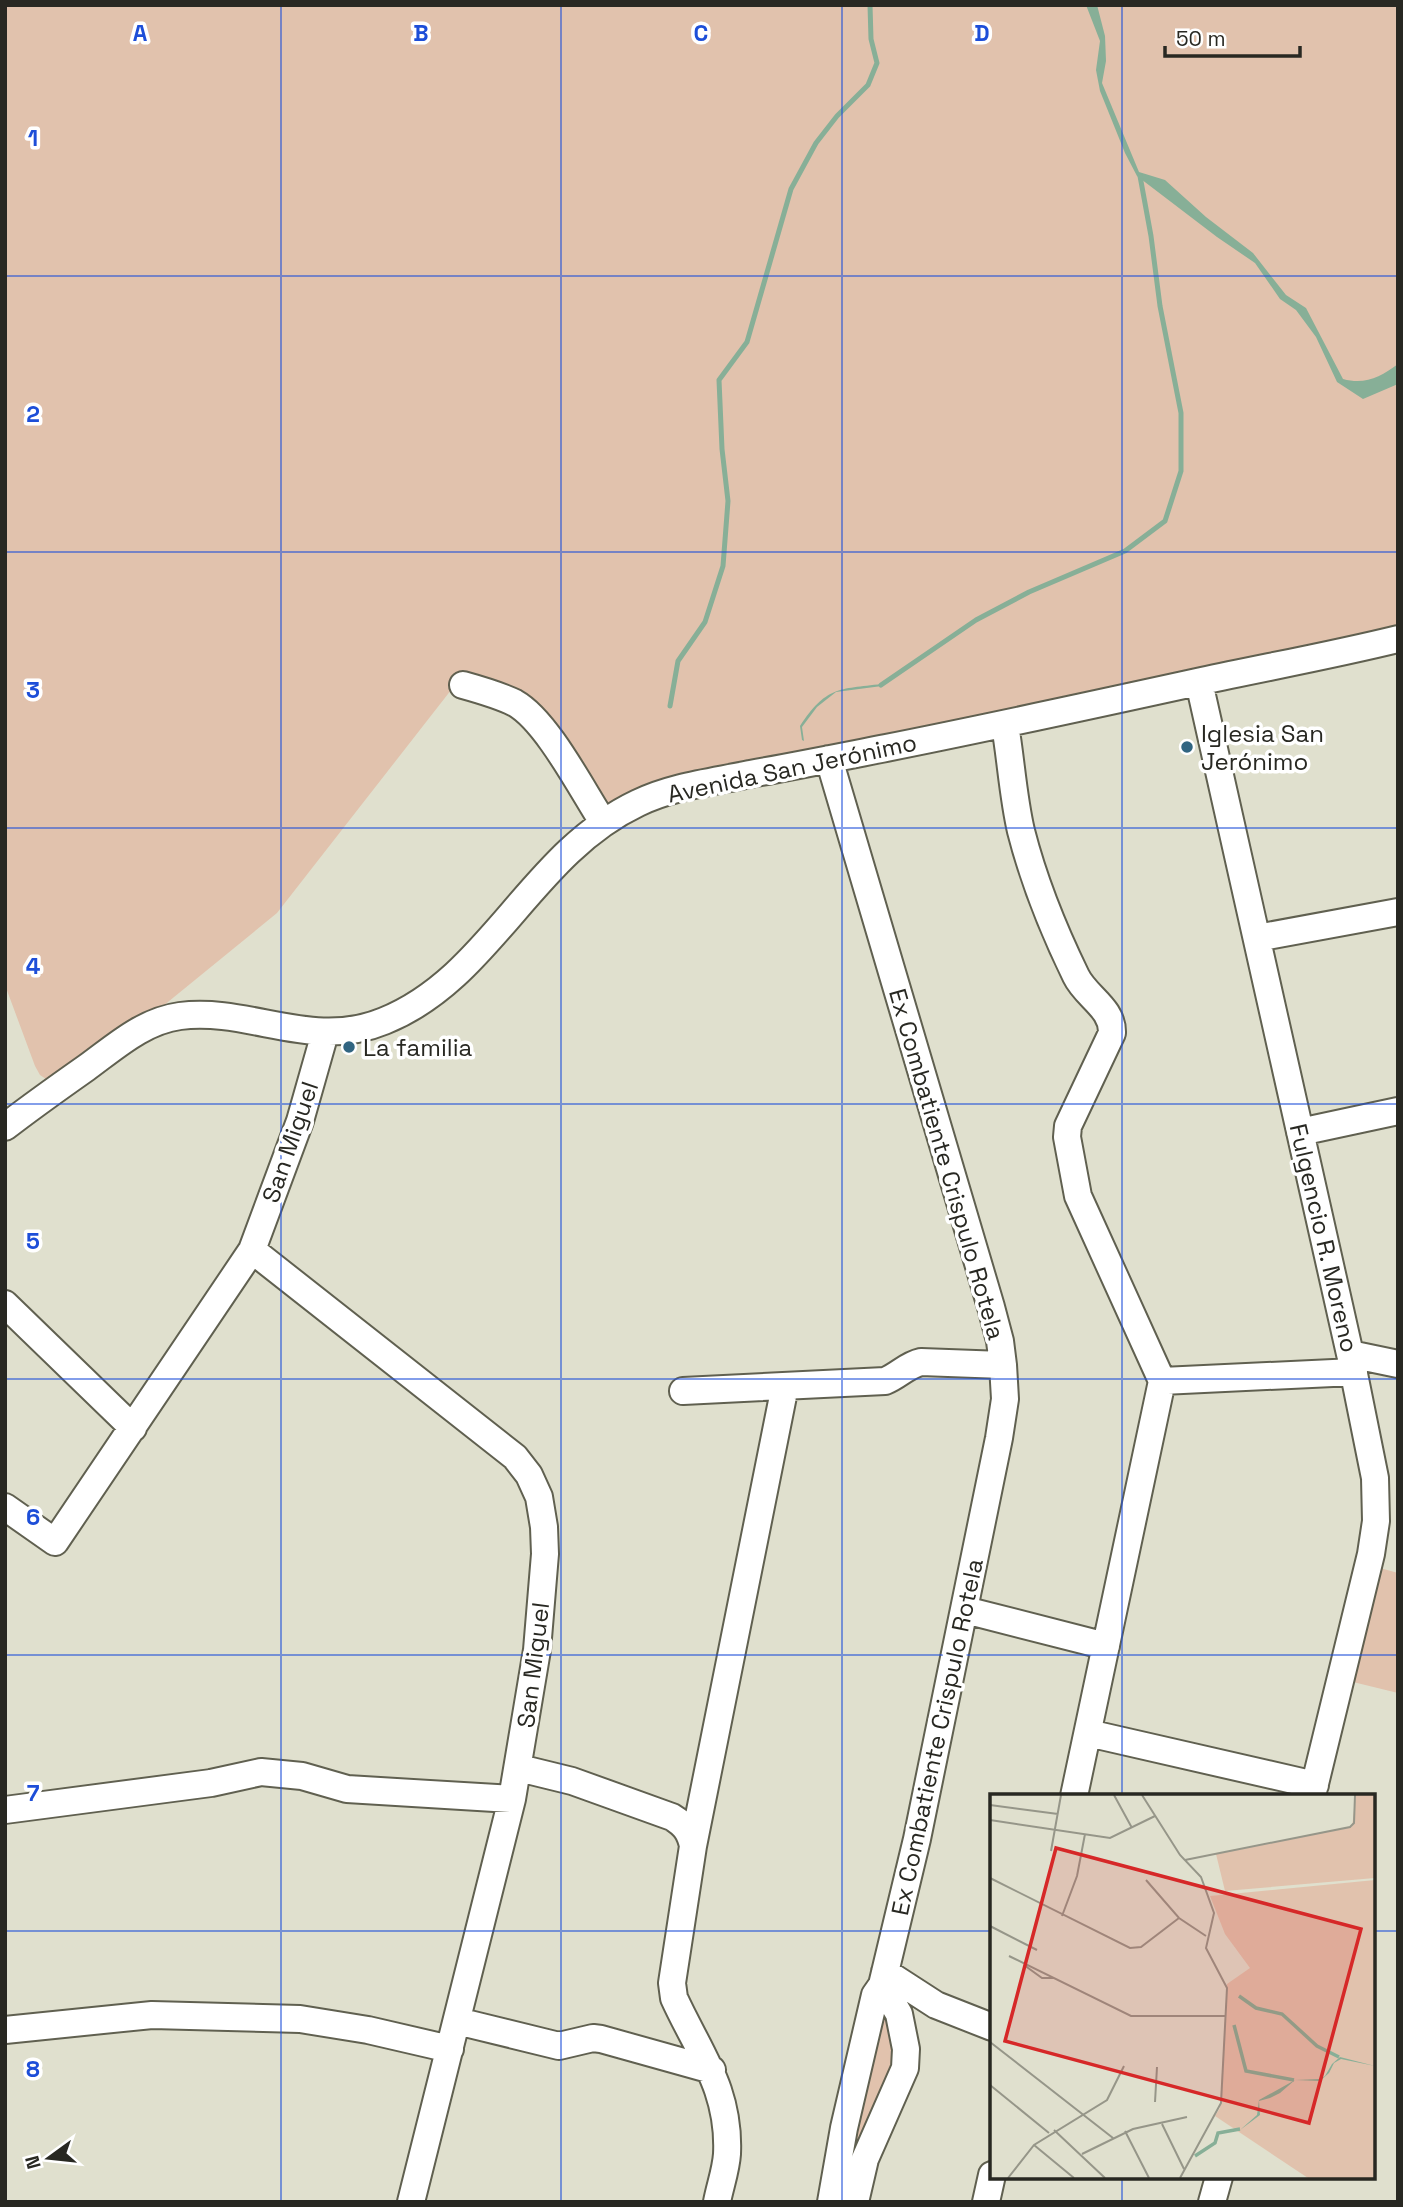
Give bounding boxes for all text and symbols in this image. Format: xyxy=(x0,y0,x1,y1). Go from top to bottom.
scale bar xyxy=(1165,14,1300,58)
text: A xyxy=(133,18,148,48)
text: B xyxy=(413,18,429,48)
text: C xyxy=(694,18,708,48)
text: D xyxy=(974,18,990,48)
text: 50 m xyxy=(1176,25,1226,52)
text: 1 xyxy=(28,123,38,153)
text: 2 xyxy=(26,399,40,429)
text: 3 xyxy=(26,675,40,705)
place label: Iglesia San Jerónimo xyxy=(1201,718,1324,777)
street label: Avenida San Jerónimo xyxy=(665,726,919,810)
marker: Iglesia San Jerónimo xyxy=(1179,739,1195,755)
text: 4 xyxy=(26,951,41,981)
street label: Ex Combatiente Crispulo Rotela xyxy=(882,985,1012,1343)
place label: La familia xyxy=(363,1032,473,1063)
marker: La familia xyxy=(341,1039,357,1055)
street label: San Miguel xyxy=(255,1077,325,1207)
street label: Fulgencio R. Moreno xyxy=(1283,1121,1365,1355)
text: 5 xyxy=(26,1226,40,1256)
text: 6 xyxy=(26,1502,40,1532)
street label: Ex Combatiente Crispulo Rotela xyxy=(884,1556,990,1918)
street label: San Miguel xyxy=(510,1600,556,1730)
text: 7 xyxy=(27,1778,40,1808)
inset map xyxy=(990,1794,1375,2179)
text: 8 xyxy=(26,2054,40,2084)
north arrow xyxy=(14,2123,84,2193)
text: N xyxy=(19,2153,47,2172)

